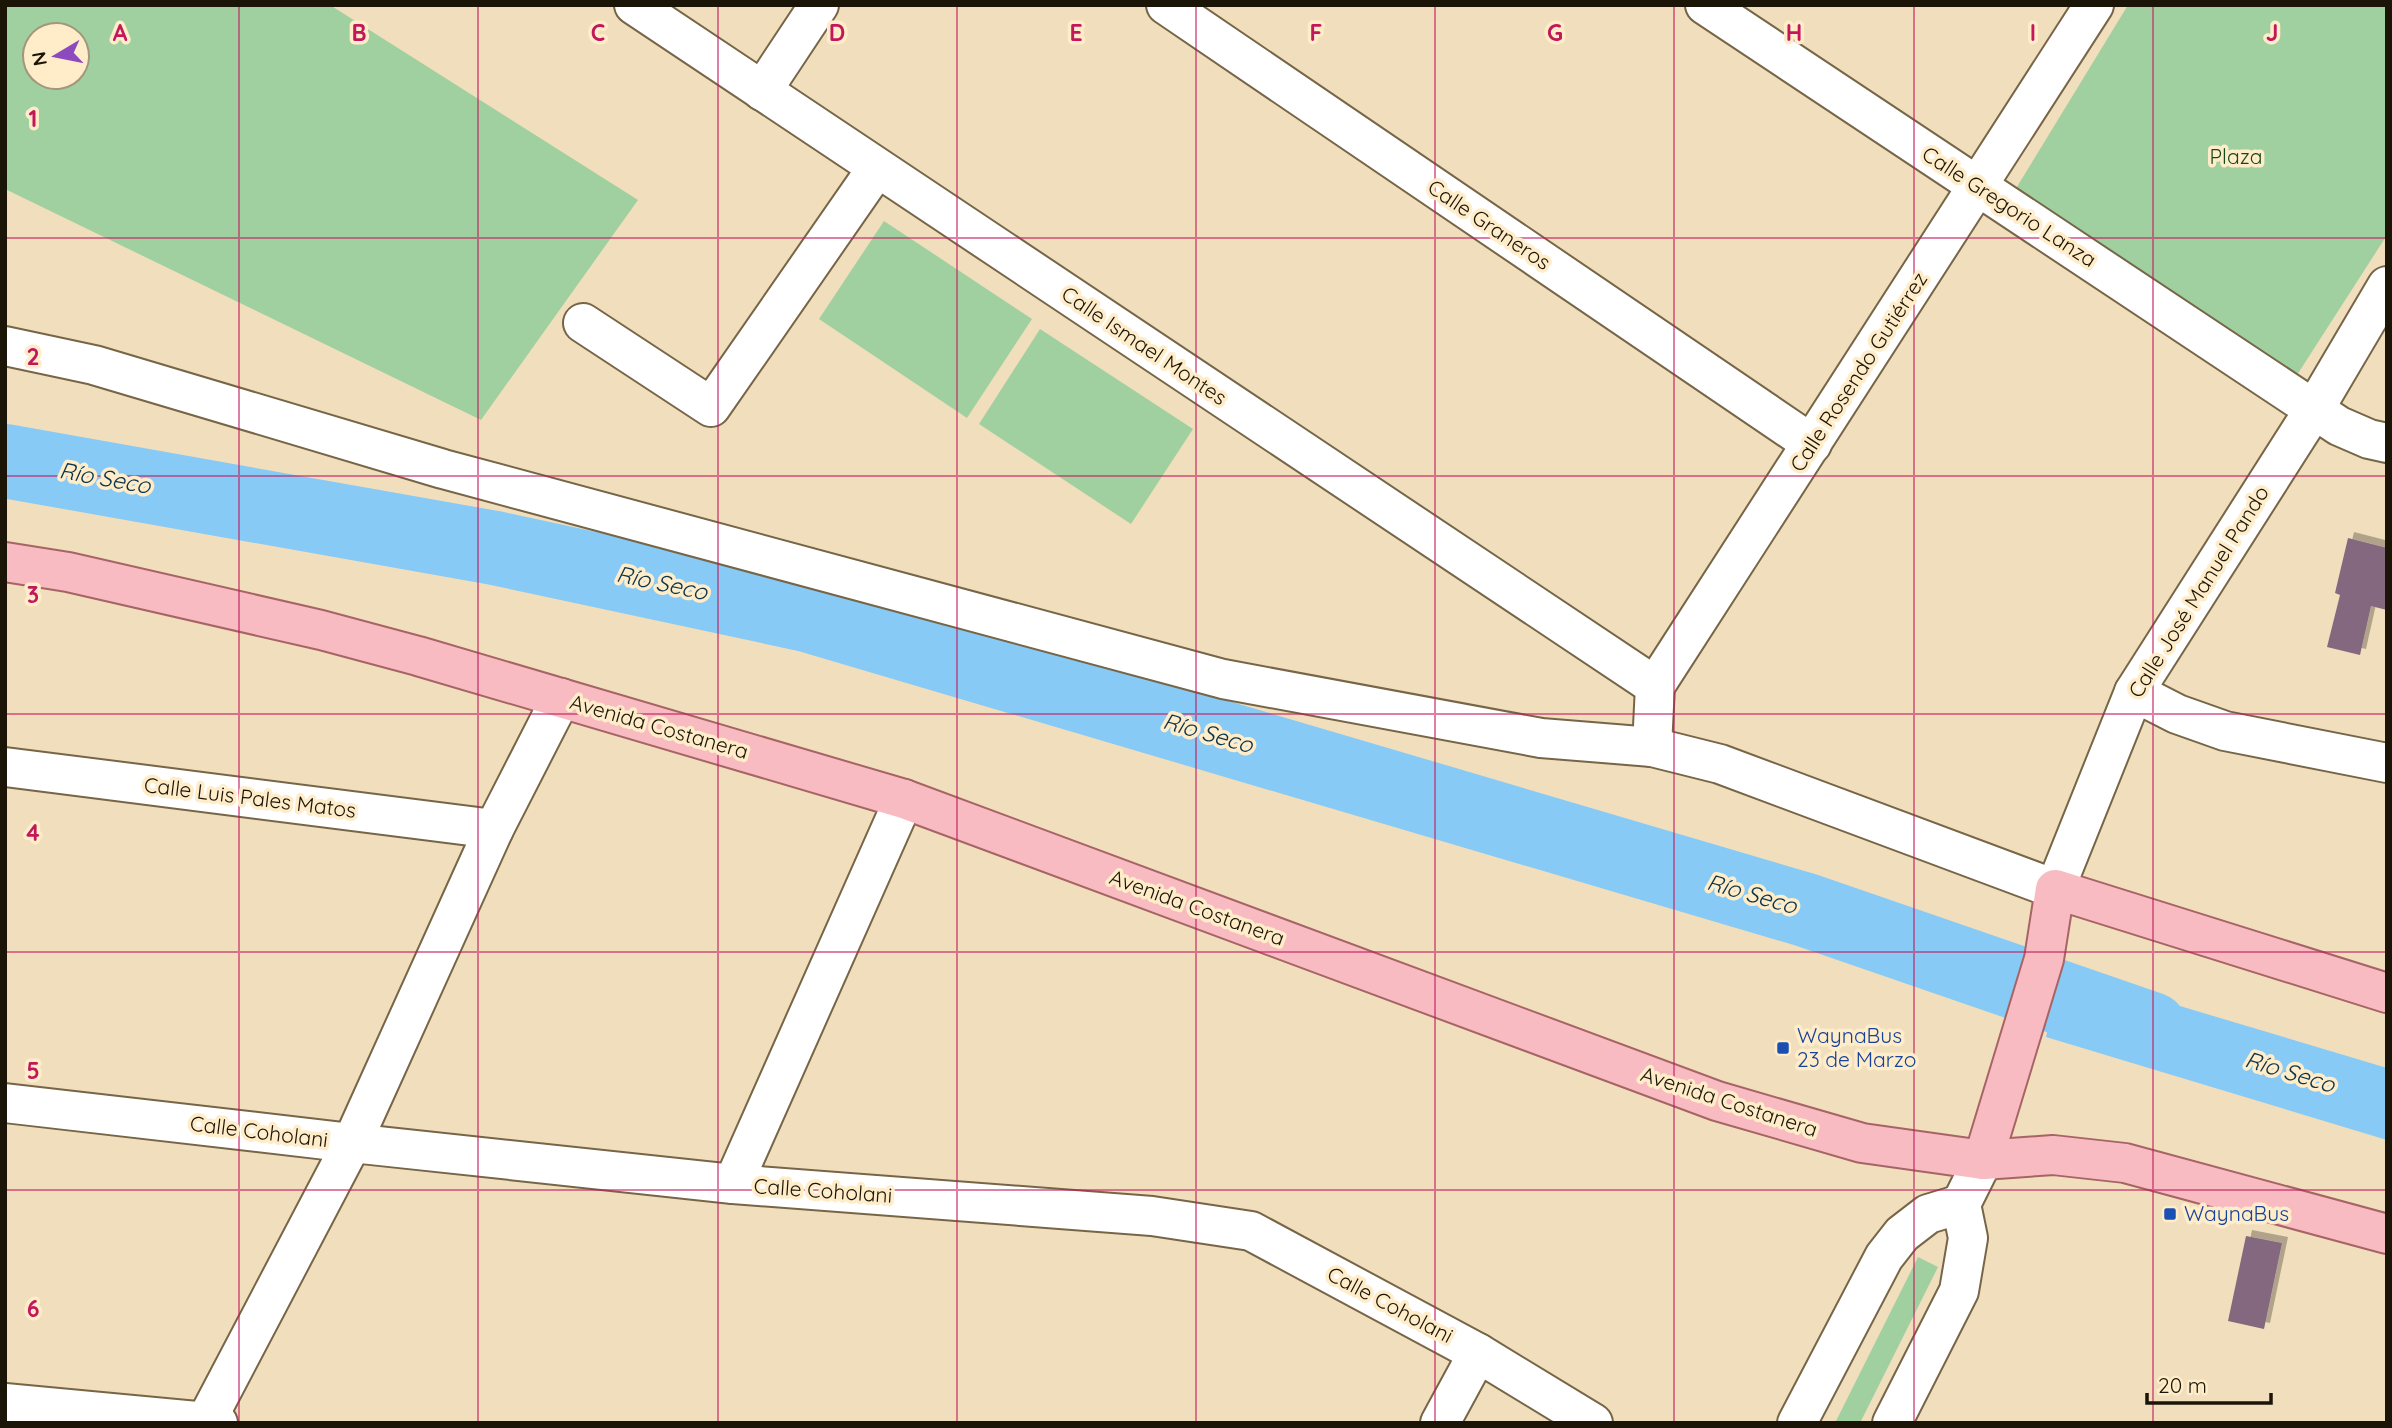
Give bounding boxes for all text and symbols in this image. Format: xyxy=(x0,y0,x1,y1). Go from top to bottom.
text: A xyxy=(113,18,128,47)
text: B xyxy=(351,18,367,47)
text: C xyxy=(591,18,605,47)
text: D xyxy=(829,18,845,47)
text: E xyxy=(1069,18,1083,47)
text: F xyxy=(1310,18,1322,47)
text: G xyxy=(1547,18,1563,47)
text: H xyxy=(1786,18,1802,47)
text: I xyxy=(2030,18,2036,47)
text: J xyxy=(2266,18,2278,47)
north arrow xyxy=(21,21,91,91)
text: N xyxy=(26,50,52,68)
text: 1 xyxy=(29,104,37,133)
street label: Calle Gregorio Lanza xyxy=(1917,140,2102,272)
park label: Plaza xyxy=(2210,143,2262,169)
street label: Calle Graneros xyxy=(1423,173,1556,275)
street label: Calle Rosendo Gutiérrez xyxy=(1784,267,1932,476)
street label: Calle Ismael Montes xyxy=(1057,280,1232,410)
text: 2 xyxy=(26,342,40,371)
water label: Río Seco xyxy=(57,455,154,500)
street label: Calle José Manuel Pando xyxy=(2122,481,2274,702)
water label: Río Seco xyxy=(614,559,711,607)
text: 3 xyxy=(27,580,39,609)
street label: Avenida Costanera xyxy=(567,688,751,764)
water label: Río Seco xyxy=(1160,706,1258,759)
street label: Calle Luis Pales Matos xyxy=(143,771,358,823)
text: 4 xyxy=(26,818,40,847)
street label: Avenida Costanera xyxy=(1106,863,1288,951)
water label: Río Seco xyxy=(1704,867,1802,920)
place label: WaynaBus 23 de Marzo xyxy=(1797,1022,1916,1072)
marker: WaynaBus 23 de Marzo xyxy=(1775,1040,1791,1056)
water label: Río Seco xyxy=(2242,1044,2340,1099)
text: 5 xyxy=(26,1056,40,1085)
street label: Avenida Costanera xyxy=(1638,1060,1821,1142)
street label: Calle Coholani xyxy=(189,1110,330,1152)
street label: Calle Coholani xyxy=(753,1172,893,1208)
place label: WaynaBus xyxy=(2184,1200,2289,1226)
marker: WaynaBus xyxy=(2162,1206,2178,1222)
street label: Calle Coholani xyxy=(1323,1260,1458,1348)
text: 6 xyxy=(27,1294,39,1323)
scale bar xyxy=(2147,1362,2271,1406)
text: 20 m xyxy=(2158,1372,2207,1398)

